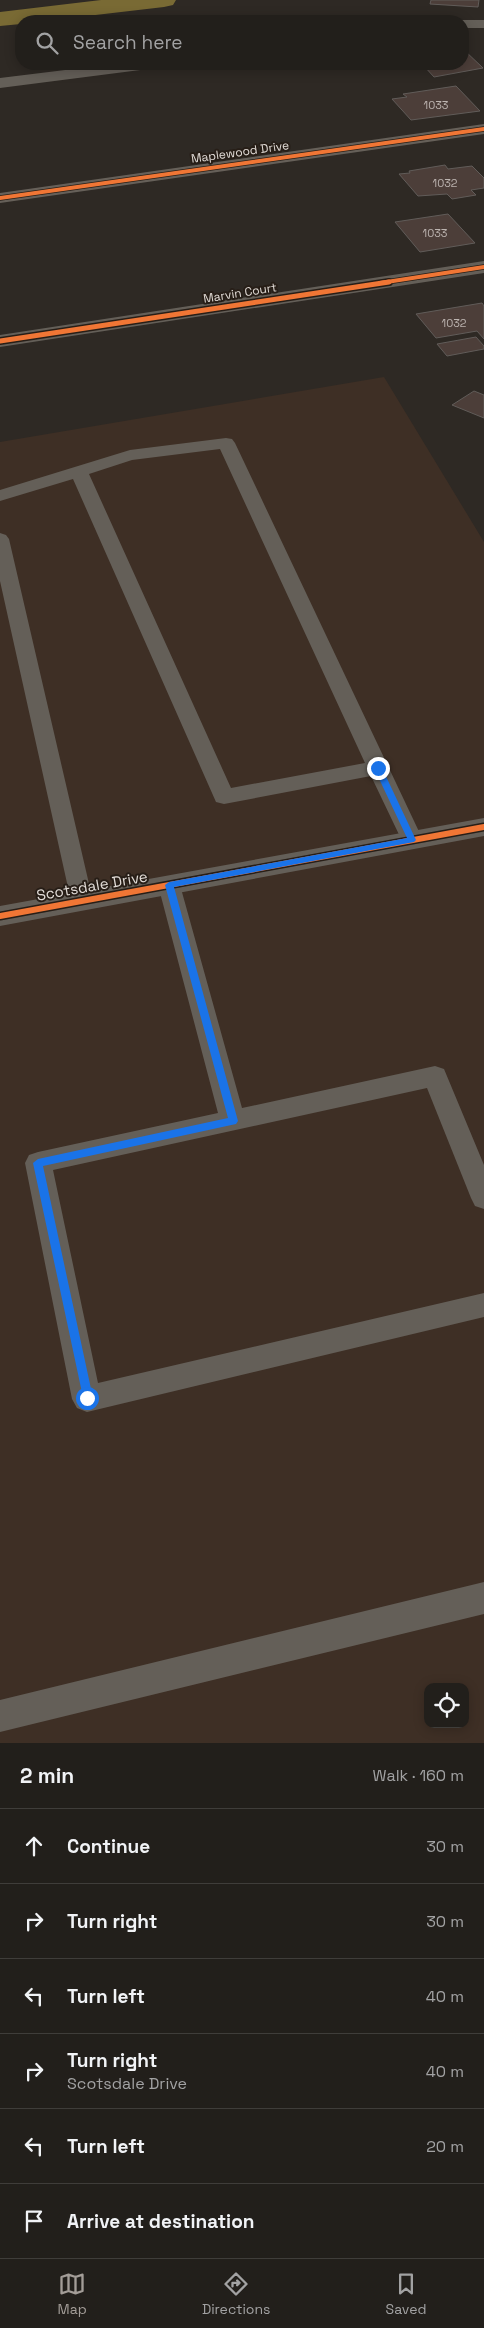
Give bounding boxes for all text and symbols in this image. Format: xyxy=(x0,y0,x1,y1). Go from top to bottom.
search box xyxy=(15,15,469,70)
icon: search xyxy=(33,29,61,57)
text: Search here xyxy=(73,30,183,55)
house number: 1033 xyxy=(424,98,449,112)
street label: Maplewood Drive xyxy=(190,137,290,167)
house number: 1032 xyxy=(433,176,458,190)
house number: 1033 xyxy=(423,226,448,240)
street label: Marvin Court xyxy=(202,279,278,307)
house number: 1032 xyxy=(442,316,467,330)
route end xyxy=(367,757,390,780)
street label: Scotsdale Drive xyxy=(35,866,149,905)
route start xyxy=(76,1387,99,1410)
map controls xyxy=(424,1683,469,1728)
button: locate xyxy=(424,1683,469,1728)
text: 2 min xyxy=(20,1762,74,1789)
text: Walk · 160 m xyxy=(373,1765,464,1786)
icon: ahead xyxy=(20,1832,48,1860)
text: Continue xyxy=(67,1834,150,1859)
text: 30 m xyxy=(426,1836,464,1857)
icon: right xyxy=(20,1907,48,1935)
text: Turn right xyxy=(67,1909,157,1934)
text: 30 m xyxy=(426,1911,464,1932)
icon: left xyxy=(20,1982,48,2010)
text: Turn left xyxy=(67,1984,145,2009)
text: 40 m xyxy=(426,1986,464,2007)
text: Turn right xyxy=(67,2048,157,2073)
icon: right xyxy=(20,2057,48,2085)
text: 40 m xyxy=(426,2061,464,2082)
text: Scotsdale Drive xyxy=(67,2073,187,2094)
icon: left xyxy=(20,2132,48,2160)
text: Turn left xyxy=(67,2134,145,2159)
text: 20 m xyxy=(426,2136,464,2157)
icon: arrive xyxy=(20,2207,48,2235)
text: Arrive at destination xyxy=(67,2209,255,2234)
tab: Map xyxy=(58,2270,87,2318)
tab: Directions xyxy=(202,2270,270,2318)
tab: Saved xyxy=(386,2270,426,2318)

